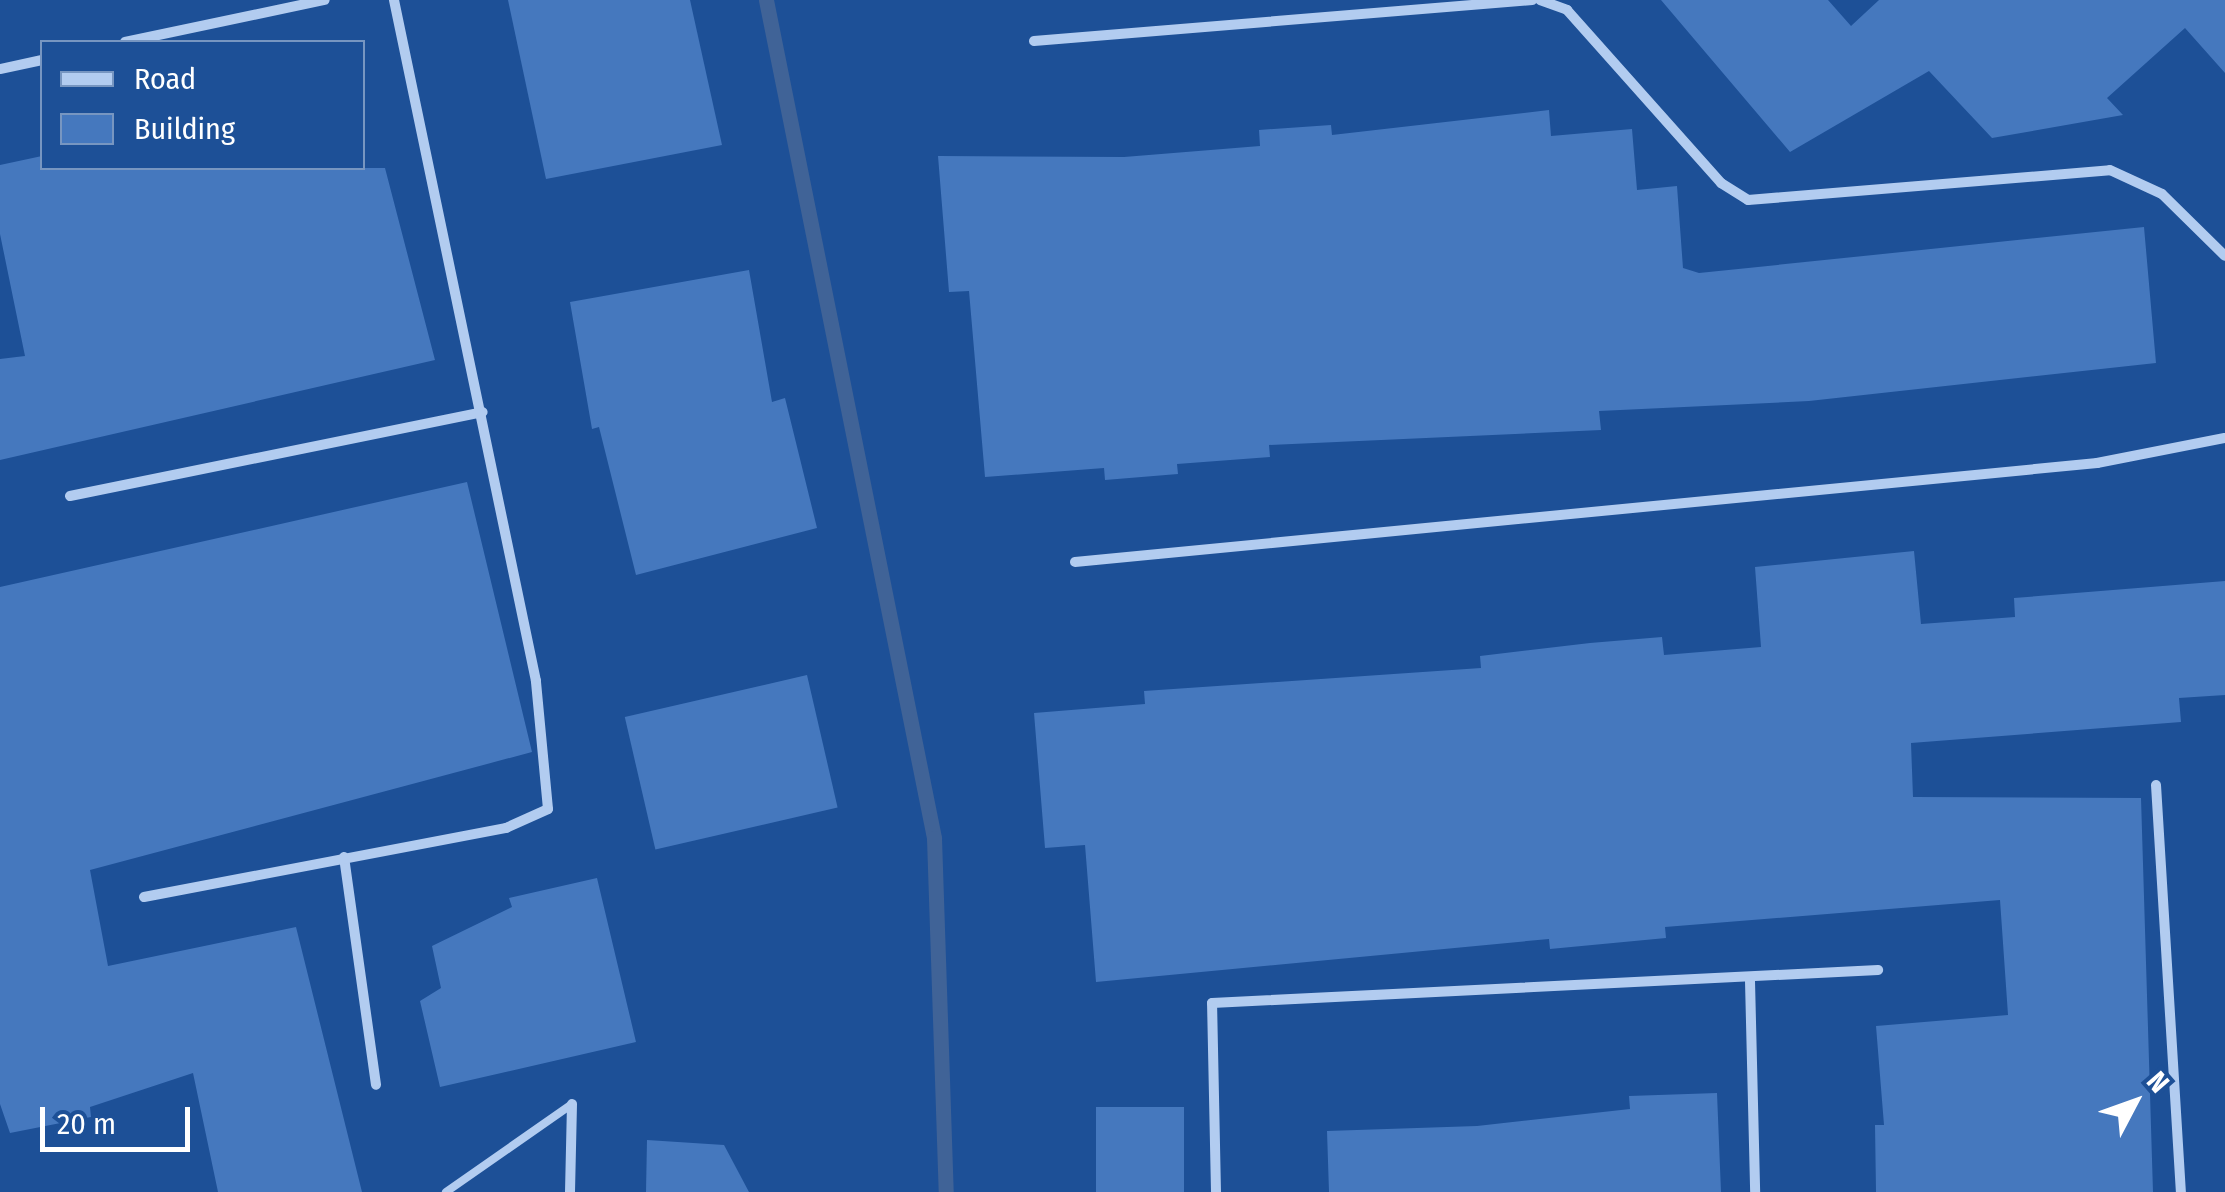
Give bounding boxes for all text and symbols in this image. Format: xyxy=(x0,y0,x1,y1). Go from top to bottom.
legend xyxy=(40,40,365,170)
text: Road xyxy=(134,61,196,97)
text: Building xyxy=(134,111,235,147)
north arrow xyxy=(2085,1052,2185,1152)
text: N xyxy=(2140,1065,2176,1099)
scale bar xyxy=(45,1087,195,1149)
text: 20 m xyxy=(57,1106,116,1142)

